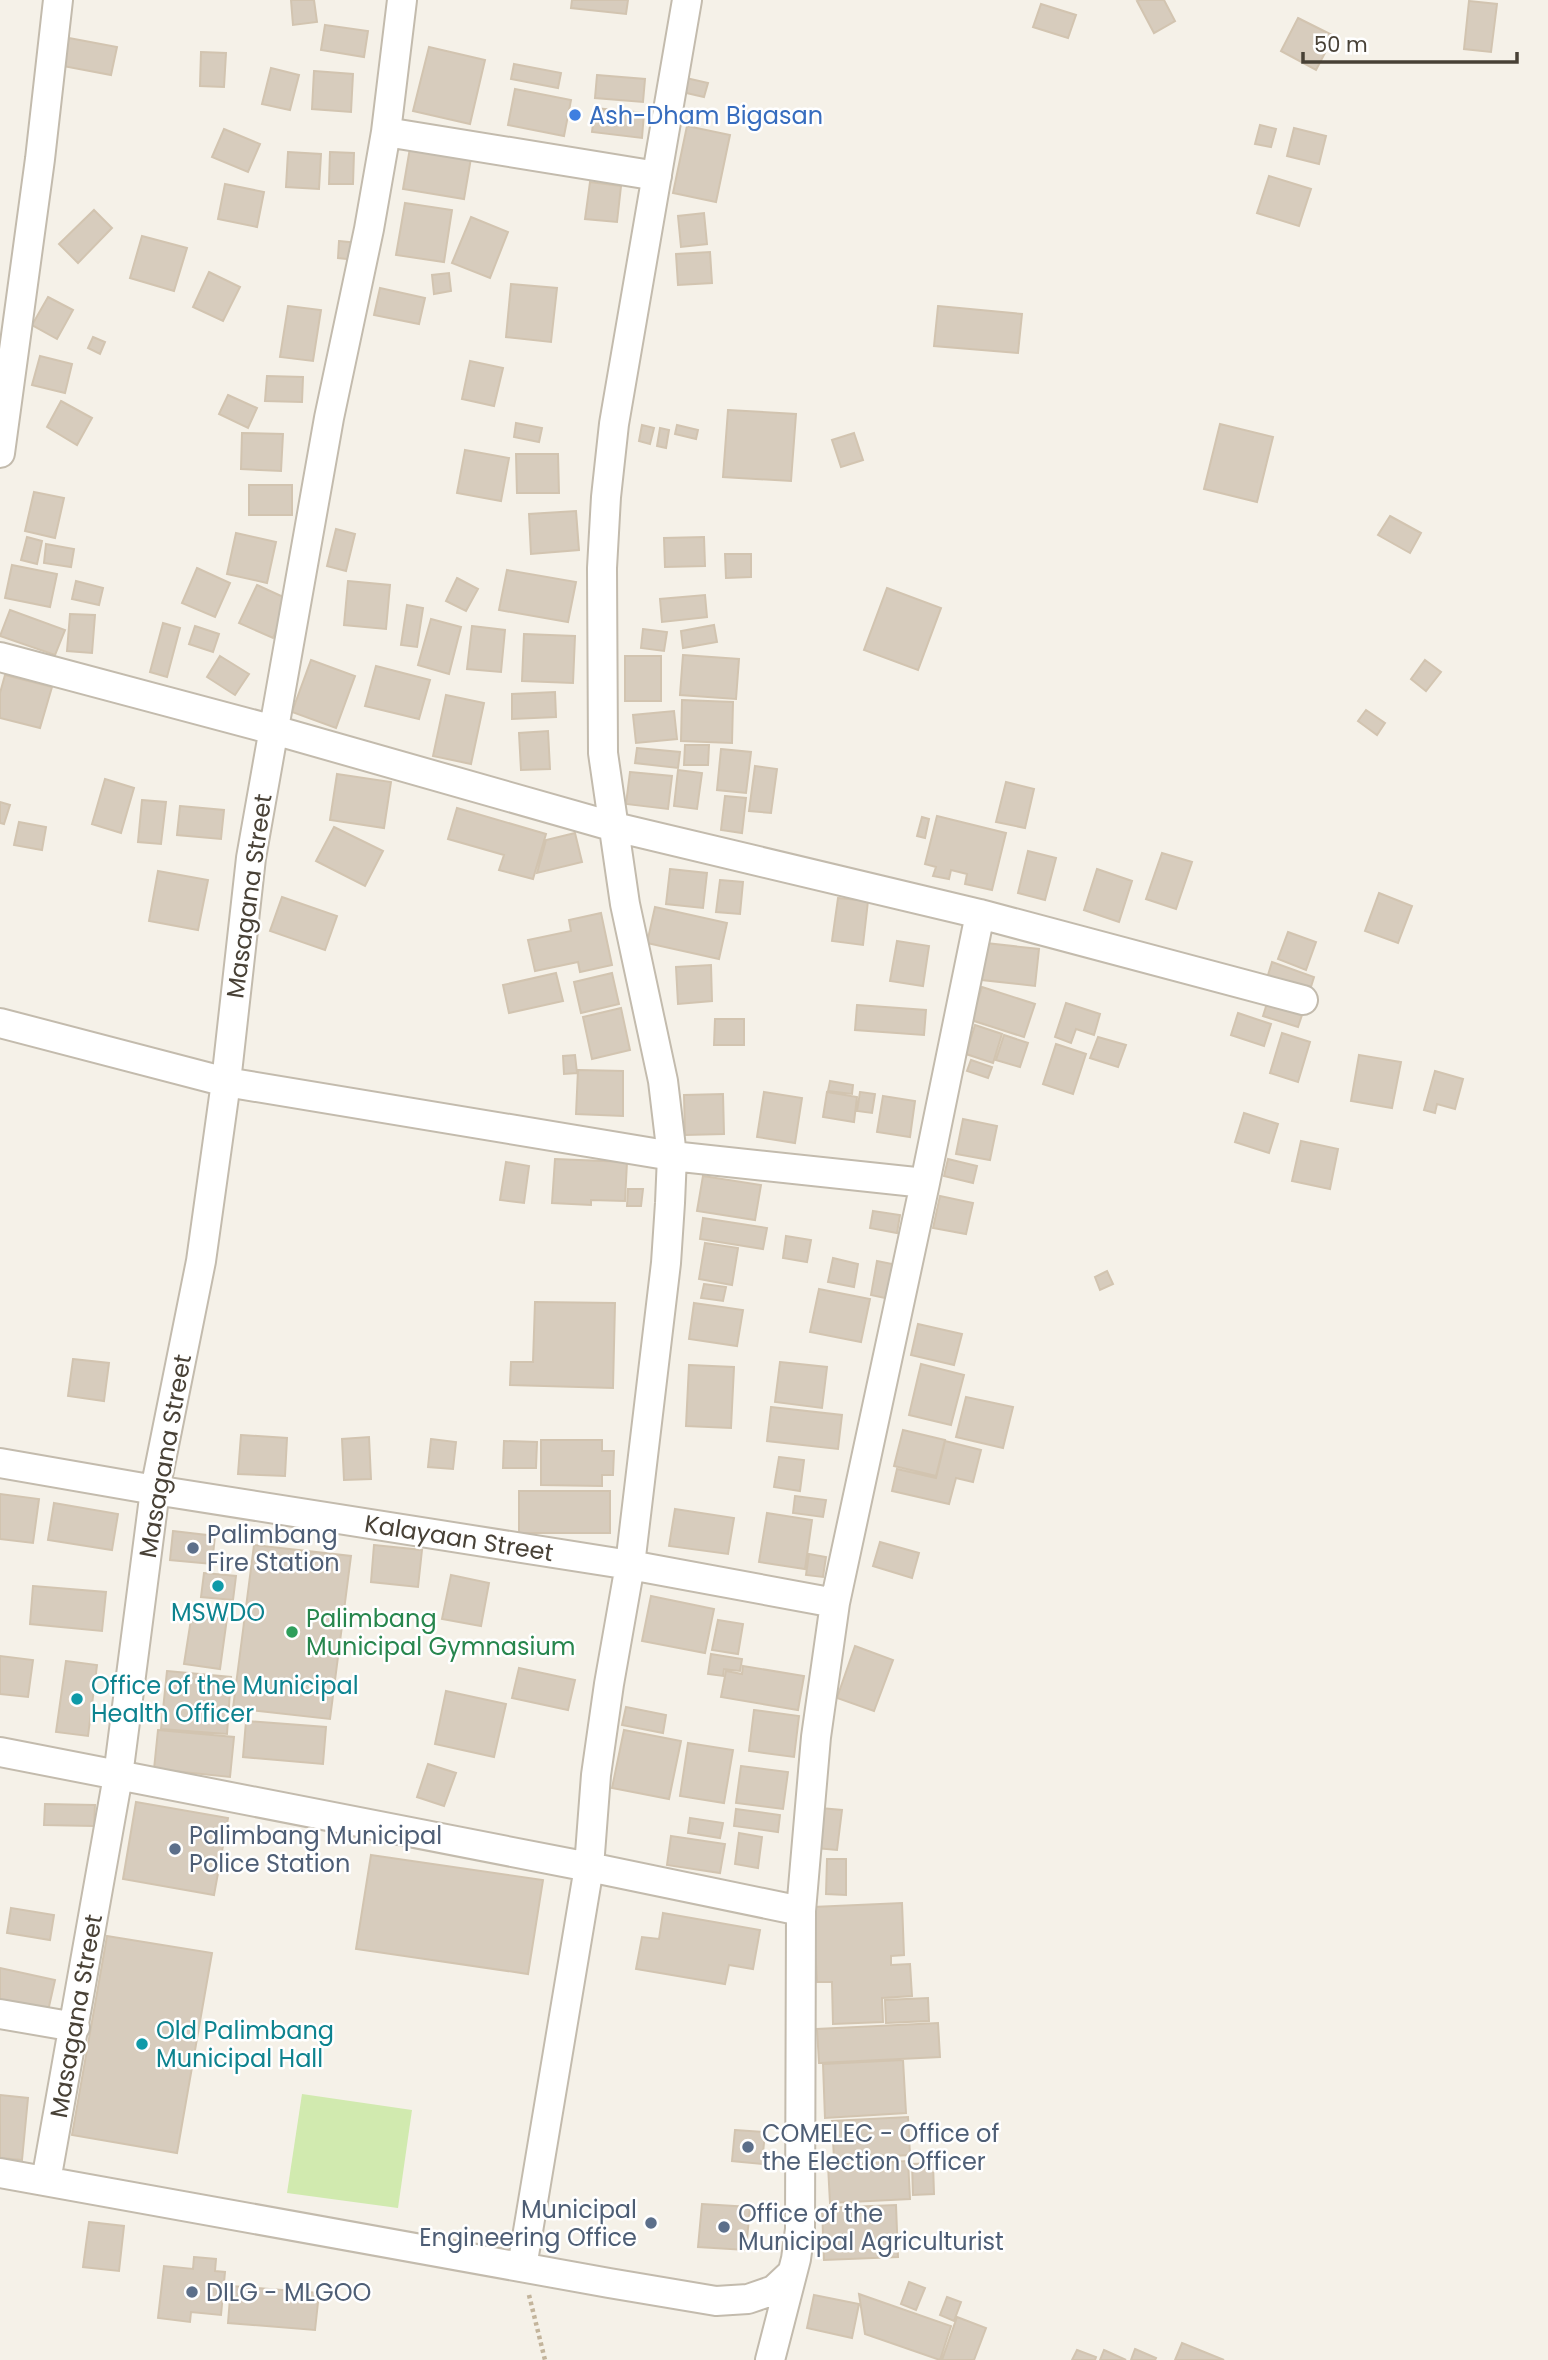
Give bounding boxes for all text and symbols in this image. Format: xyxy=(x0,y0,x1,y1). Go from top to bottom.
scale bar xyxy=(1303,21,1516,65)
text: 50 m xyxy=(1314,30,1368,59)
place label: Ash-Dham Bigasan xyxy=(589,99,823,132)
marker: Ash-Dham Bigasan xyxy=(567,107,583,123)
street label: Masagana Street xyxy=(218,792,280,1000)
street label: Masagana Street xyxy=(131,1352,199,1560)
street label: Kalayaan Street xyxy=(362,1507,556,1569)
place label: Palimbang Fire Station xyxy=(207,1518,340,1579)
marker: Palimbang Fire Station xyxy=(185,1540,201,1556)
marker: MSWDO xyxy=(210,1578,226,1594)
place label: MSWDO xyxy=(171,1596,265,1629)
place label: Palimbang Municipal Gymnasium xyxy=(306,1602,576,1663)
marker: Palimbang Municipal Gymnasium xyxy=(284,1624,300,1640)
place label: Office of the Municipal Health Officer xyxy=(91,1669,359,1730)
marker: Office of the Municipal Health Officer xyxy=(69,1691,85,1707)
place label: Palimbang Municipal Police Station xyxy=(189,1819,442,1880)
marker: Palimbang Municipal Police Station xyxy=(167,1841,183,1857)
street label: Masagana Street xyxy=(42,1912,110,2120)
place label: Old Palimbang Municipal Hall xyxy=(156,2014,334,2075)
marker: Old Palimbang Municipal Hall xyxy=(134,2036,150,2052)
place label: COMELEC - Office of the Election Officer xyxy=(762,2117,999,2178)
marker: COMELEC - Office of the Election Officer xyxy=(740,2139,756,2155)
place label: Municipal Engineering Office xyxy=(419,2193,637,2254)
place label: Office of the Municipal Agriculturist xyxy=(738,2197,1004,2258)
marker: Municipal Engineering Office xyxy=(643,2215,659,2231)
marker: Office of the Municipal Agriculturist xyxy=(716,2219,732,2235)
place label: DILG - MLGOO xyxy=(206,2276,371,2309)
marker: DILG - MLGOO xyxy=(184,2284,200,2300)

